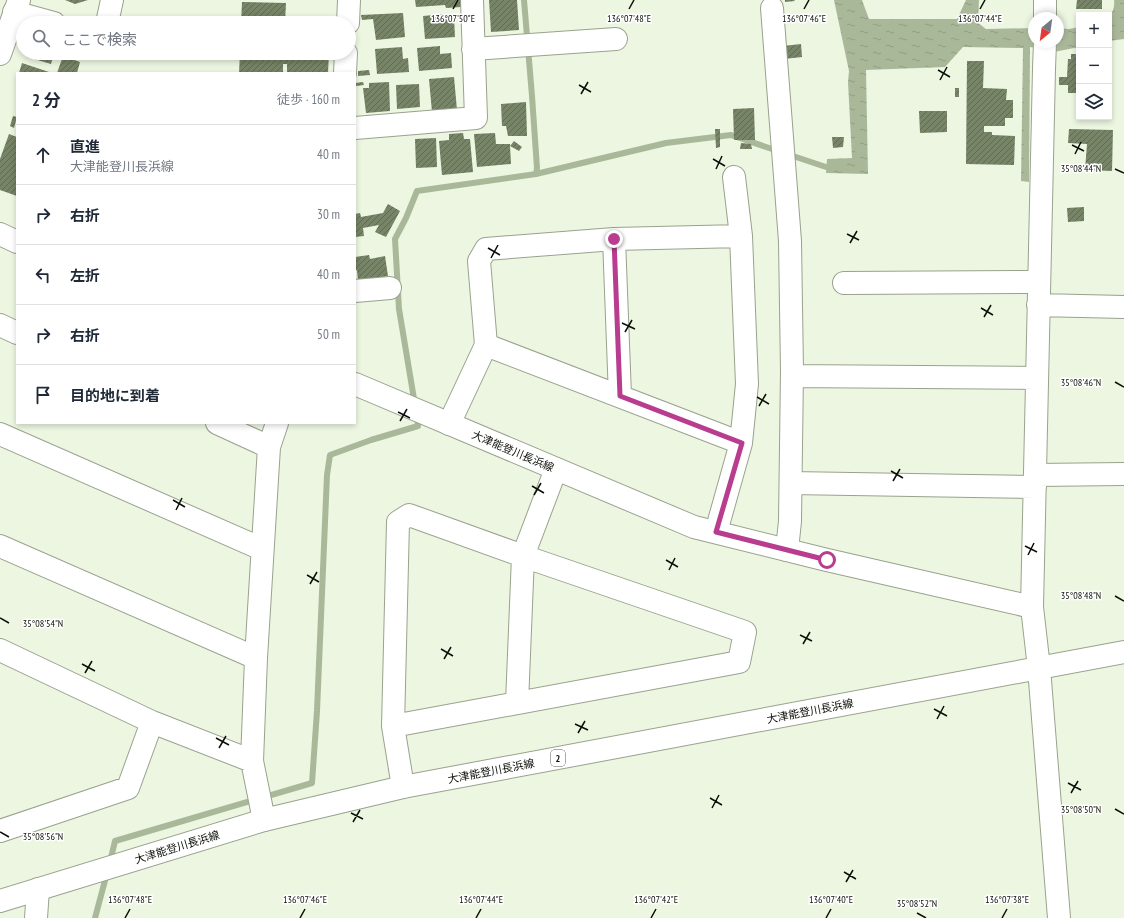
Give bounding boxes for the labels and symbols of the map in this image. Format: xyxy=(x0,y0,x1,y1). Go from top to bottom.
text: 136°07'50"E xyxy=(431,12,475,25)
text: 136°07'48"E xyxy=(607,12,651,25)
text: 136°07'46"E xyxy=(782,12,826,25)
text: 136°07'44"E xyxy=(958,12,1002,25)
north arrow xyxy=(1028,12,1064,48)
text: 35°08'44"N xyxy=(1061,162,1101,175)
route end xyxy=(605,230,623,248)
text: 35°08'46"N xyxy=(1061,376,1101,389)
street label: 大津能登川長浜線 xyxy=(470,427,556,475)
route start xyxy=(818,551,836,569)
text: 35°08'48"N xyxy=(1061,589,1101,602)
text: 35°08'54"N xyxy=(23,617,63,630)
street label: 大津能登川長浜線 xyxy=(765,696,855,726)
road number: 2 xyxy=(551,750,565,766)
street label: 大津能登川長浜線 xyxy=(446,756,536,786)
text: 35°08'50"N xyxy=(1061,803,1101,816)
street label: 大津能登川長浜線 xyxy=(133,827,221,867)
text: 35°08'56"N xyxy=(23,830,63,843)
text: 136°07'48"E xyxy=(108,893,152,906)
text: 136°07'46"E xyxy=(283,893,327,906)
text: 136°07'44"E xyxy=(459,893,503,906)
text: 136°07'42"E xyxy=(634,893,678,906)
text: 136°07'40"E xyxy=(809,893,853,906)
text: 136°07'38"E xyxy=(985,893,1029,906)
text: 35°08'52"N xyxy=(897,897,937,910)

